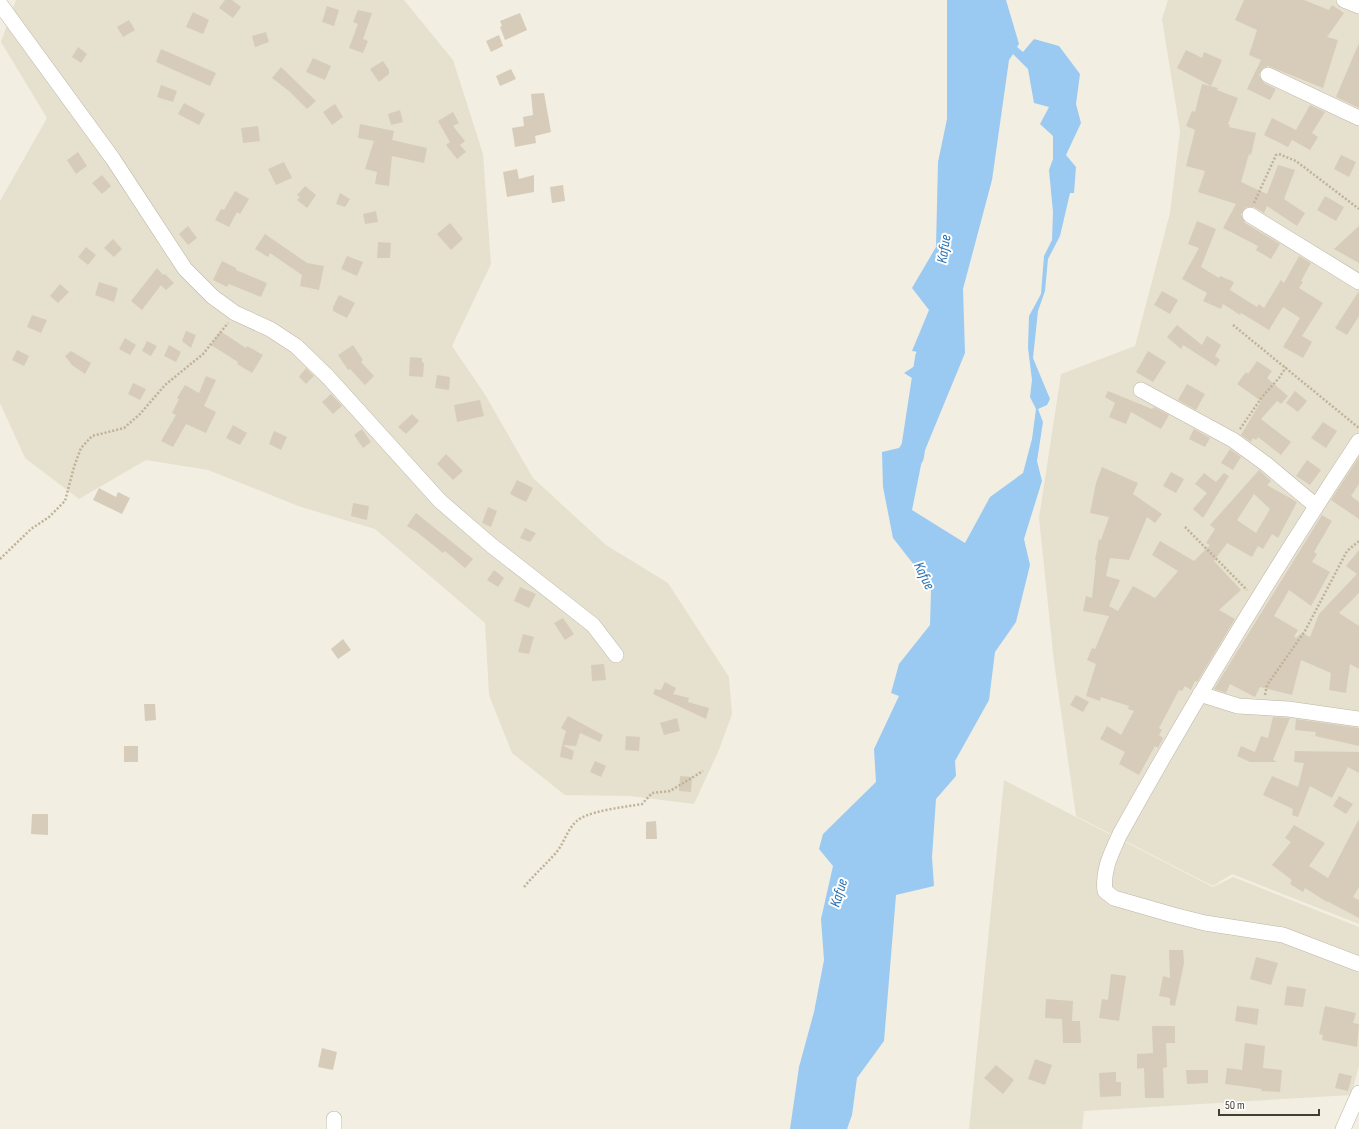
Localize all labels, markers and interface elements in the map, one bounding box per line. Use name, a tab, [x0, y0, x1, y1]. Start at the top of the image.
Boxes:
water label: Kafue	[932, 233, 956, 265]
water label: Kafue	[909, 559, 939, 593]
water label: Kafue	[826, 876, 852, 909]
scale bar	[1219, 1091, 1319, 1117]
text: 50 m	[1225, 1098, 1245, 1113]

